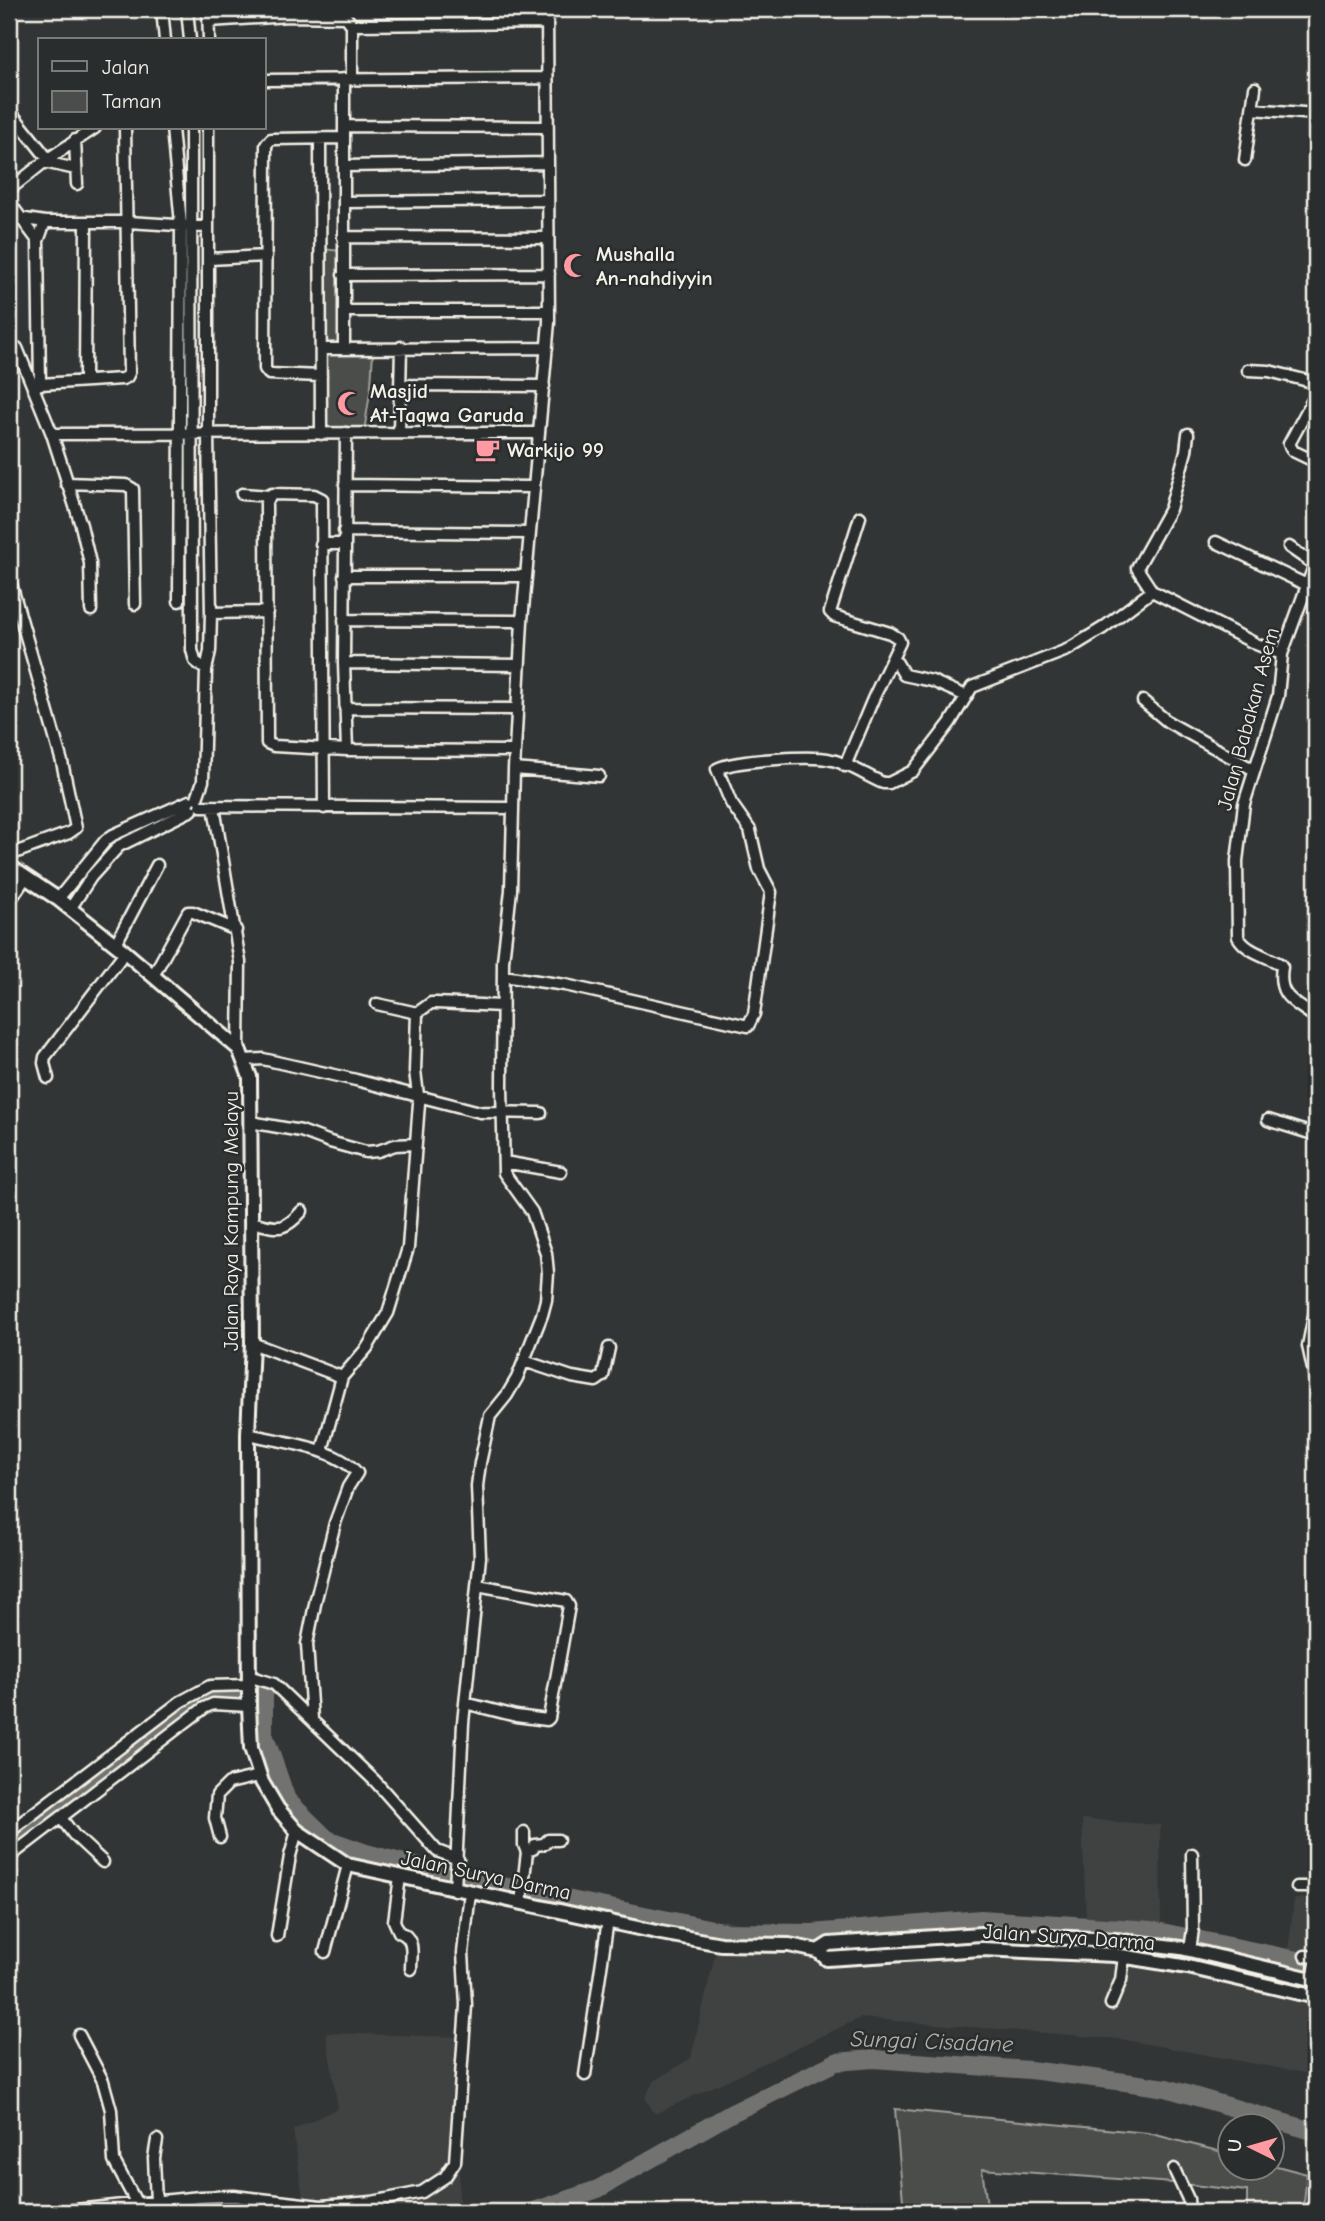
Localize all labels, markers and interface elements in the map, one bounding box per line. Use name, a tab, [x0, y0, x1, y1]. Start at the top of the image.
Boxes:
legend	[38, 38, 266, 130]
text: Jalan	[102, 55, 149, 79]
text: Taman	[102, 89, 162, 113]
place label: Mushalla An-nahdiyyin	[596, 242, 713, 290]
mosque icon: Mushalla An-nahdiyyin	[562, 252, 590, 280]
place label: Masjid At-Taqwa Garuda	[370, 379, 524, 427]
mosque icon: Masjid At-Taqwa Garuda	[336, 389, 364, 417]
cafe icon: Warkijo 99	[473, 436, 501, 464]
place label: Warkijo 99	[507, 438, 604, 462]
street label: Jalan Babakan Asem	[1212, 625, 1284, 813]
street label: Jalan Raya Kampung Melayu	[219, 1091, 243, 1351]
street label: Jalan Surya Darma	[399, 1845, 573, 1905]
street label: Jalan Surya Darma	[982, 1919, 1156, 1955]
water label: Sungai Cisadane	[850, 2025, 1014, 2058]
north arrow	[1216, 2112, 1286, 2182]
text: U	[1224, 2138, 1247, 2153]

